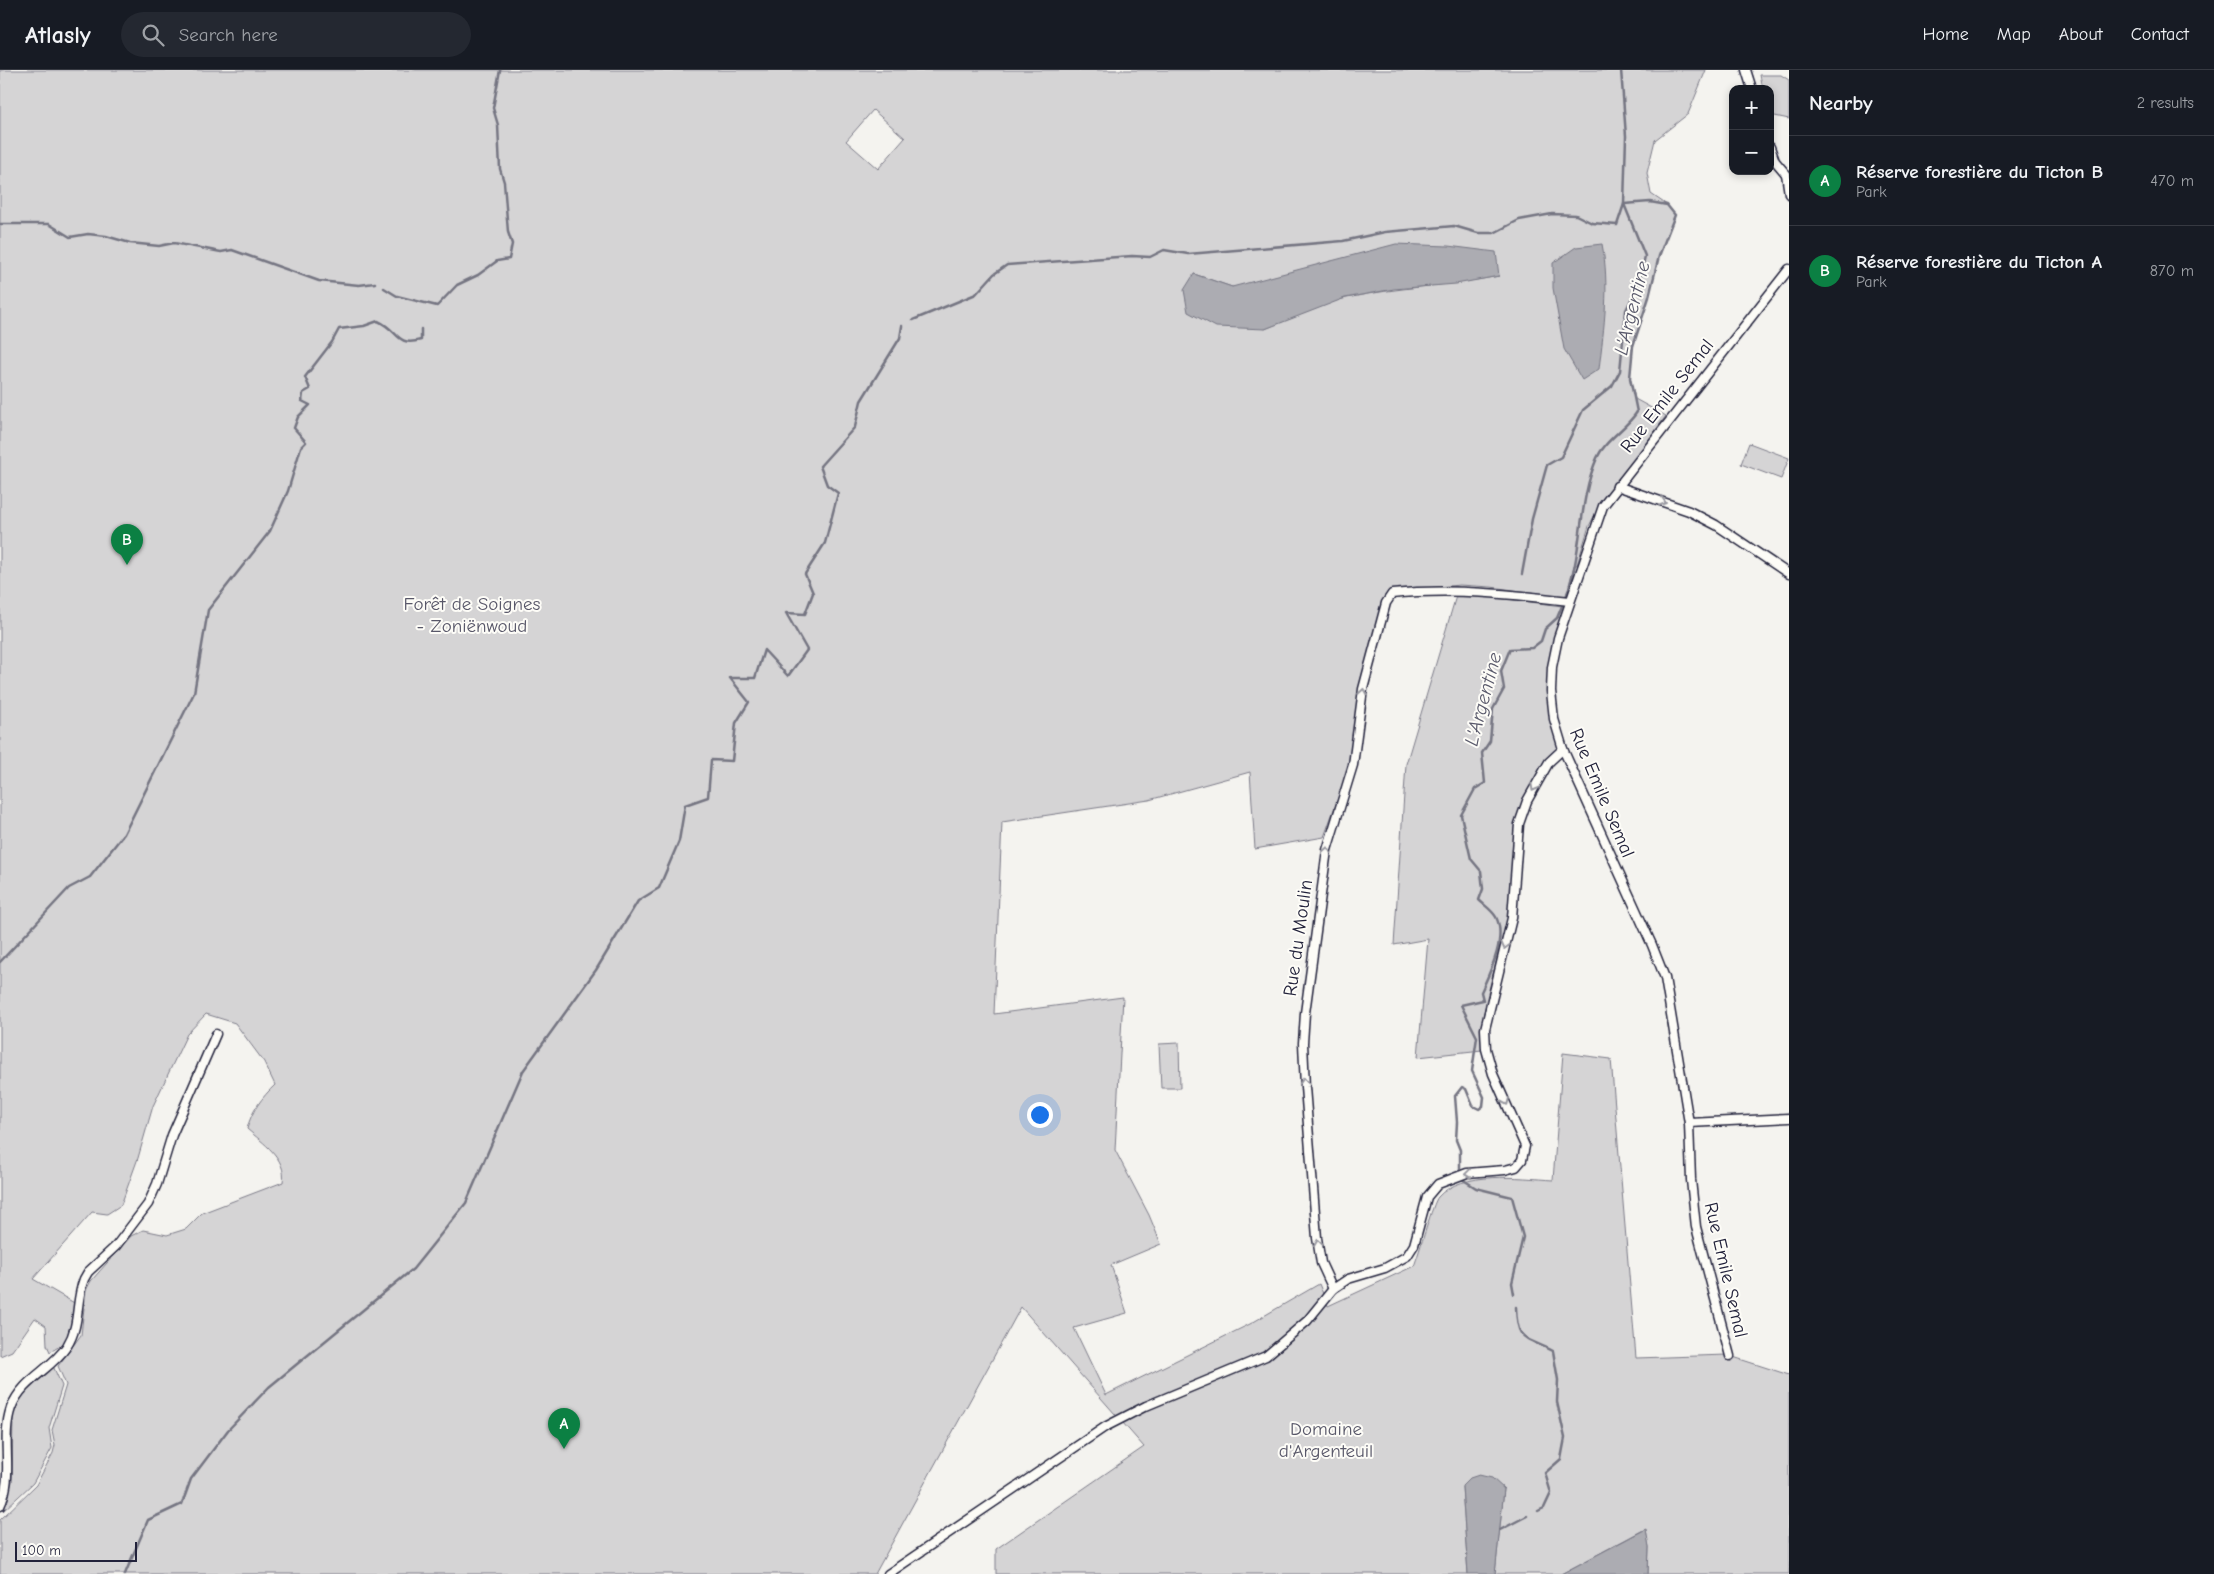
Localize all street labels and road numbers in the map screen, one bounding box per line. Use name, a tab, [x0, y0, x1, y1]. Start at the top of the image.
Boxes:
street label: Rue Emile Semal	[1616, 335, 1718, 457]
street label: Rue Emile Semal	[1565, 725, 1639, 861]
street label: Rue du Moulin	[1279, 878, 1317, 998]
street label: Rue Emile Semal	[1700, 1200, 1752, 1340]

